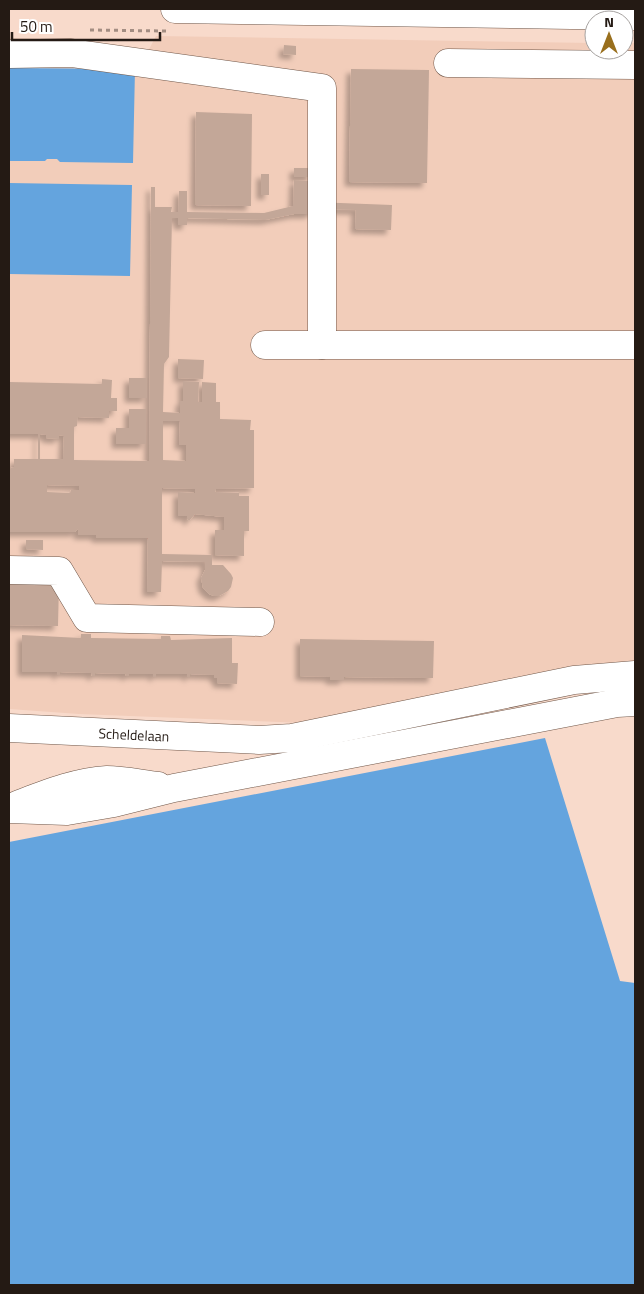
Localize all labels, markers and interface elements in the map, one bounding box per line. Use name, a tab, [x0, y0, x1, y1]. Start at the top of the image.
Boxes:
scale bar	[12, 10, 160, 42]
north arrow	[584, 10, 634, 60]
text: N	[604, 11, 614, 32]
text: 50 m	[20, 15, 53, 38]
street label: Scheldelaan	[98, 722, 170, 746]

